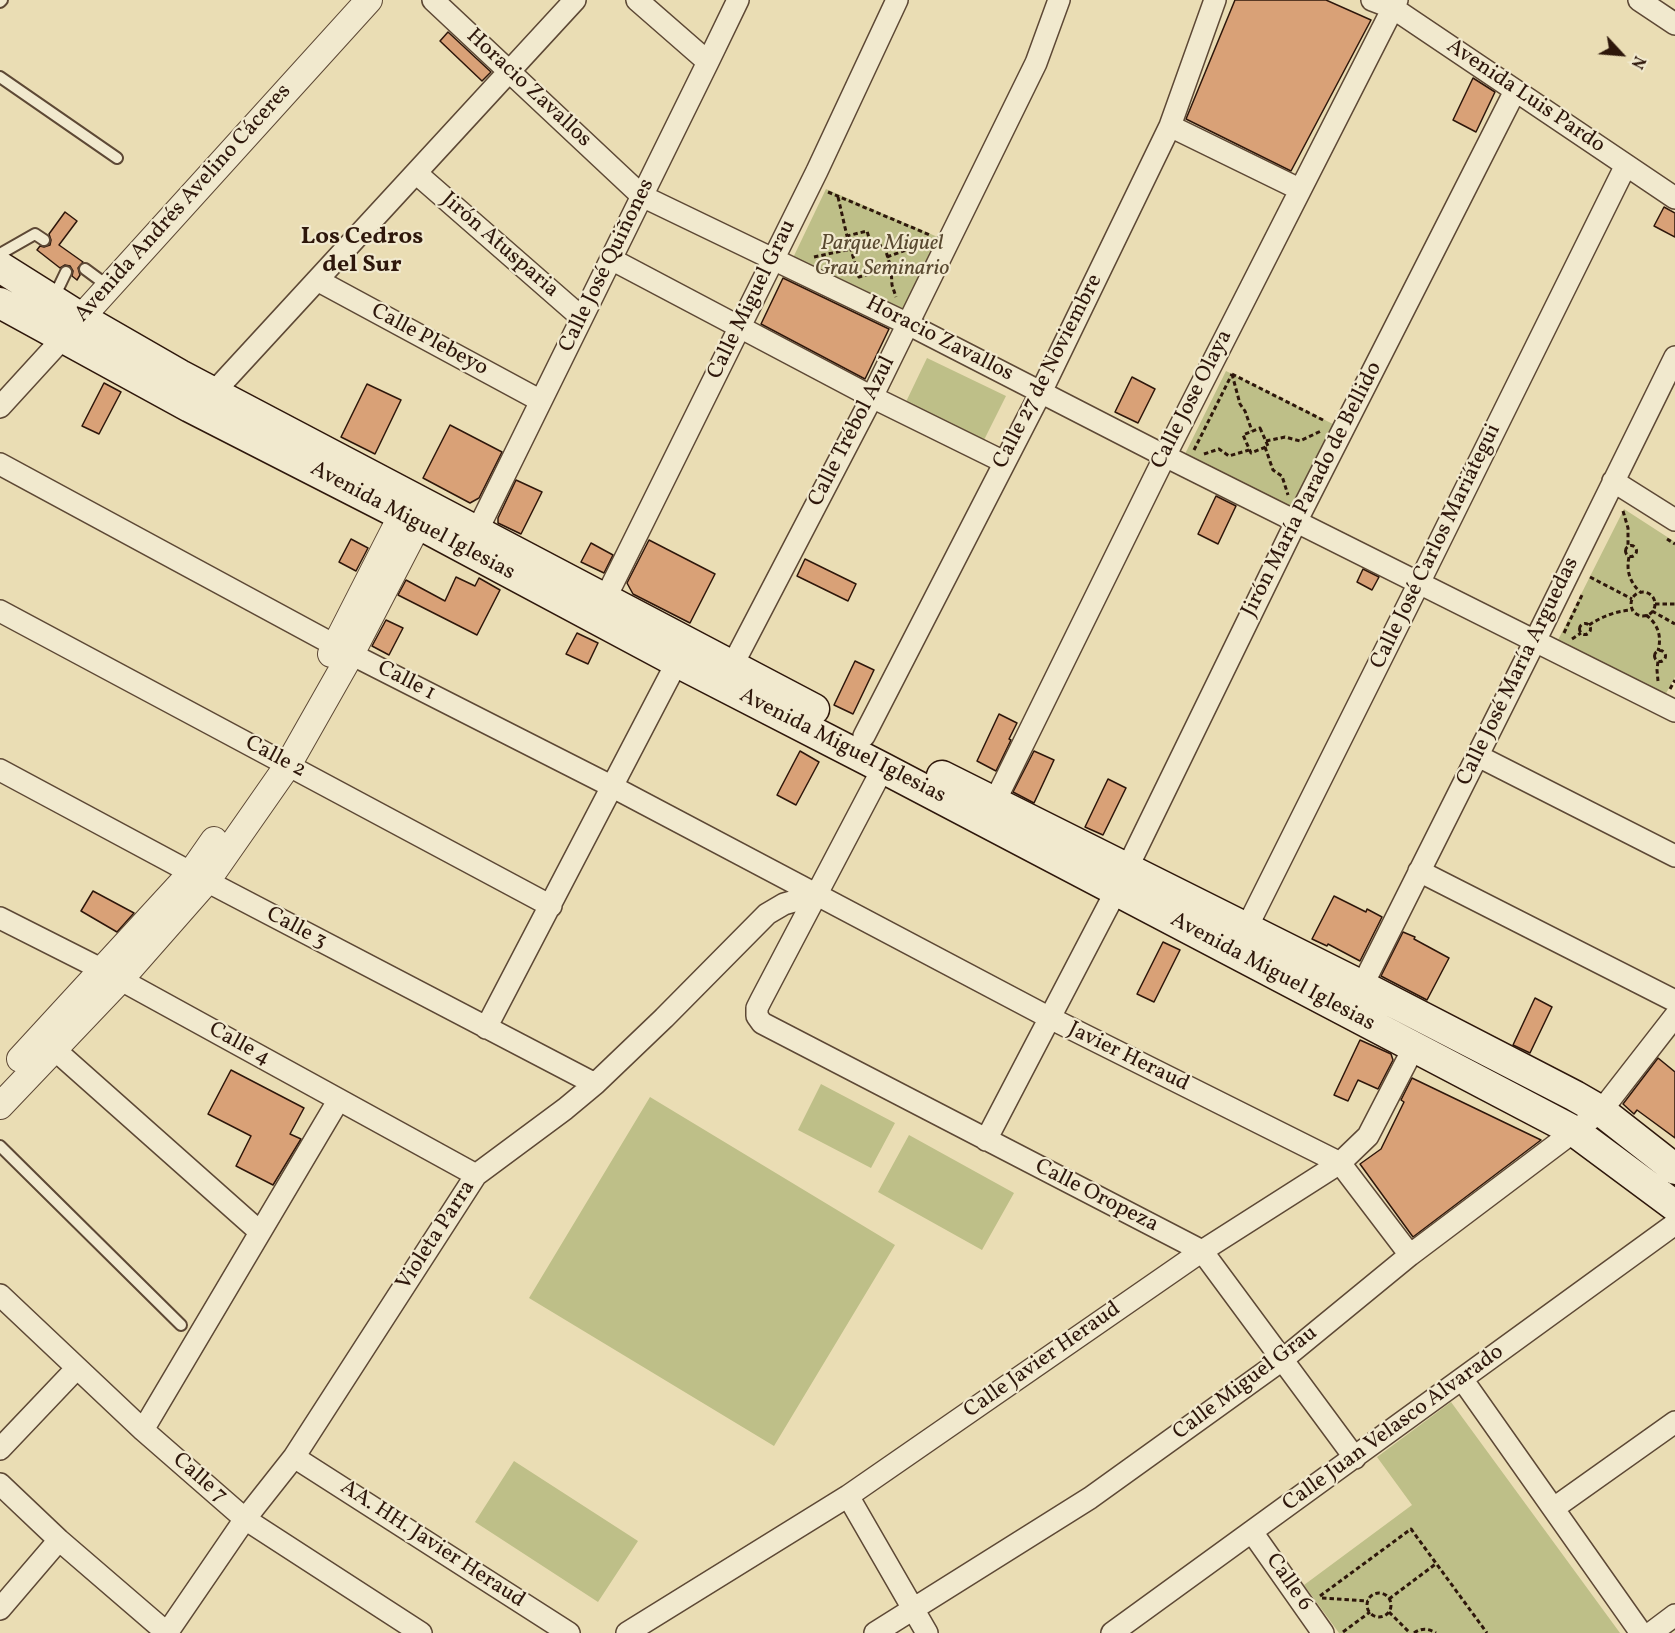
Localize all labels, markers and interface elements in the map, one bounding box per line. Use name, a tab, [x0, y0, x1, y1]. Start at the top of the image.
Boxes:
street label: Horacio Zavallos	[460, 24, 596, 154]
north arrow	[1591, 24, 1651, 84]
street label: Avenida Luis Pardo	[1441, 34, 1609, 160]
text: N	[1625, 52, 1650, 72]
street label: Avenida Andrés Avelino Cáceres	[70, 80, 298, 328]
street label: Calle José Quiñones	[555, 175, 661, 357]
street label: Jirón Atusparia	[435, 188, 563, 304]
street label: Calle Miguel Grau	[703, 216, 803, 384]
district label: Los Cedros del Sur	[301, 225, 423, 281]
park label: Parque Miguel Grau Seminario	[815, 232, 949, 284]
street label: Calle 27 de Noviembre	[989, 270, 1109, 474]
street label: Horacio Zavallos	[861, 291, 1017, 389]
street label: Calle Plebeyo	[366, 299, 492, 383]
street label: Calle Jose Olaya	[1147, 326, 1239, 474]
street label: Calle Trébol Azul	[804, 353, 902, 511]
street label: Jirón María Parado de Bellido	[1237, 358, 1389, 622]
street label: Calle José Carlos Mariátegui	[1366, 420, 1508, 674]
street label: Avenida Miguel Iglesias	[305, 457, 519, 587]
street label: Calle José María Arguedas	[1452, 554, 1586, 790]
street label: Calle 1	[372, 656, 440, 708]
street label: Avenida Miguel Iglesias	[734, 683, 950, 811]
street label: Calle 2	[240, 731, 310, 785]
street label: Calle 3	[261, 902, 331, 956]
street label: Avenida Miguel Iglesias	[1165, 908, 1379, 1038]
street label: Calle 4	[204, 1017, 274, 1073]
street label: Javier Heraud	[1063, 1017, 1193, 1099]
street label: Calle Oropeza	[1030, 1155, 1162, 1239]
street label: Violeta Parra	[392, 1176, 482, 1296]
street label: Calle Javier Heraud	[960, 1297, 1126, 1425]
street label: Calle Miguel Grau	[1169, 1321, 1323, 1447]
street label: Calle Juan Velasco Alvarado	[1278, 1340, 1510, 1518]
street label: Calle 7	[166, 1448, 232, 1510]
street label: AA. HH. Javier Heraud	[335, 1475, 529, 1615]
street label: Calle 6	[1259, 1549, 1317, 1617]

